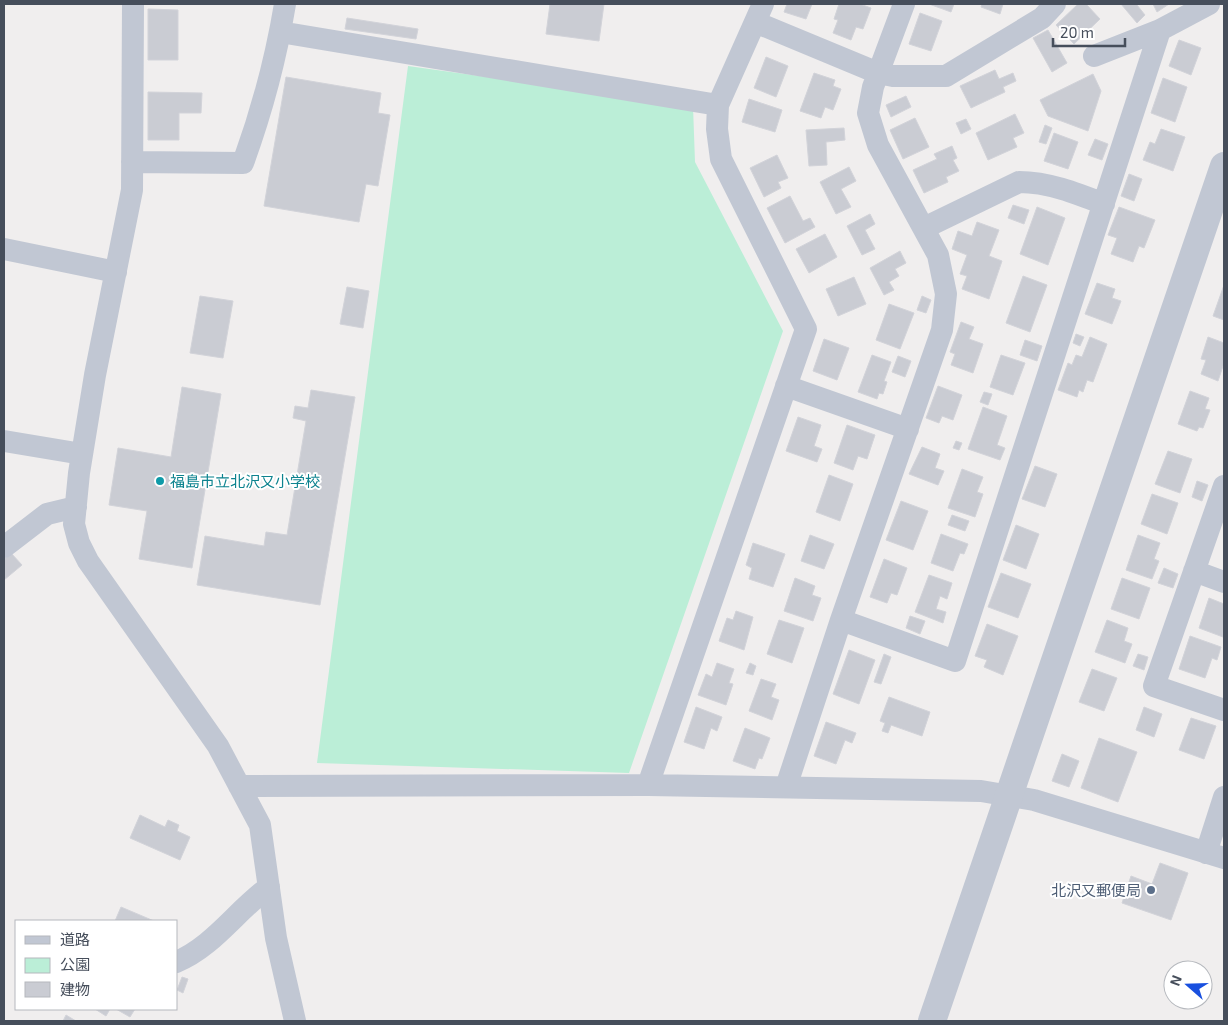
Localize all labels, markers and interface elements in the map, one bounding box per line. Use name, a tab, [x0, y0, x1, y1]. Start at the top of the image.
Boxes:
scale bar	[1053, 15, 1126, 47]
text: 20 m	[1060, 23, 1094, 41]
place label: 福島市立北沢又小学校	[170, 472, 320, 490]
marker: 福島市立北沢又小学校	[154, 475, 166, 487]
place label: 北沢又郵便局	[1051, 881, 1141, 899]
marker: 北沢又郵便局	[1145, 884, 1157, 896]
legend	[15, 920, 178, 1010]
text: 道路	[60, 930, 90, 948]
text: 公園	[60, 955, 90, 973]
north arrow	[1163, 960, 1213, 1010]
text: N	[1166, 973, 1185, 988]
text: 建物	[60, 980, 90, 998]

